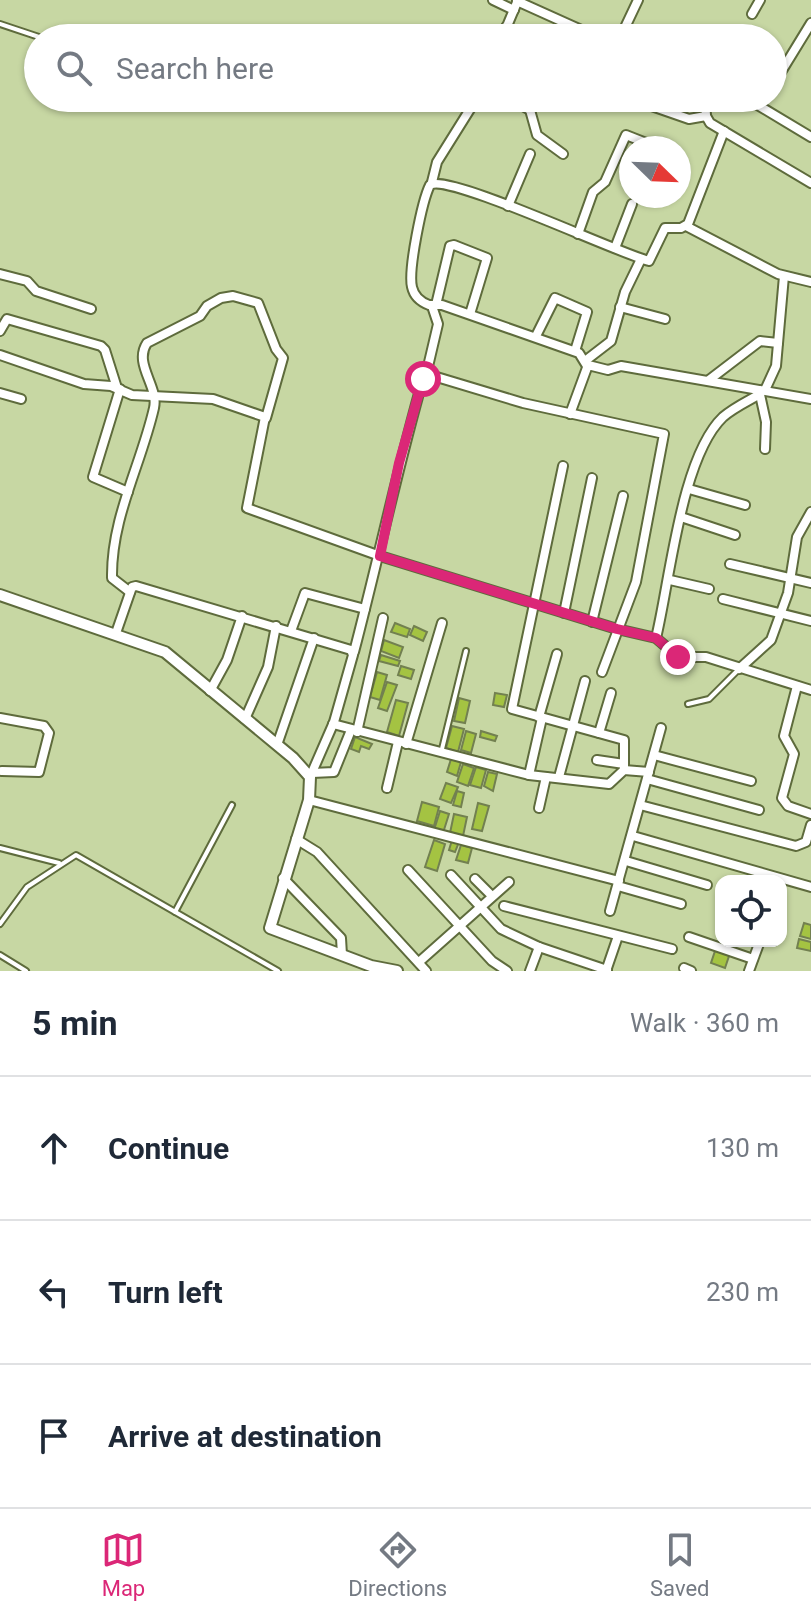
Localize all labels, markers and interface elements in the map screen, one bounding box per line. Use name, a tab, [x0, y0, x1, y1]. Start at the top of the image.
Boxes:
search box	[24, 24, 787, 112]
icon: search	[52, 46, 96, 90]
text: Search here	[116, 51, 274, 86]
north arrow	[619, 136, 691, 208]
route start	[405, 361, 441, 397]
route end	[660, 639, 696, 675]
map controls	[715, 875, 787, 947]
button: locate	[715, 875, 787, 947]
text: 5 min	[32, 1003, 117, 1043]
text: Walk · 360 m	[630, 1008, 779, 1038]
icon: ahead	[32, 1126, 76, 1170]
text: Continue	[108, 1131, 229, 1166]
text: 130 m	[706, 1133, 779, 1163]
icon: left	[32, 1270, 76, 1314]
text: Turn left	[108, 1275, 223, 1310]
text: 230 m	[706, 1277, 779, 1307]
icon: arrive	[32, 1414, 76, 1458]
text: Arrive at destination	[108, 1419, 382, 1454]
tab: Map	[101, 1528, 145, 1601]
tab: Directions	[348, 1528, 447, 1601]
tab: Saved	[650, 1528, 710, 1601]

